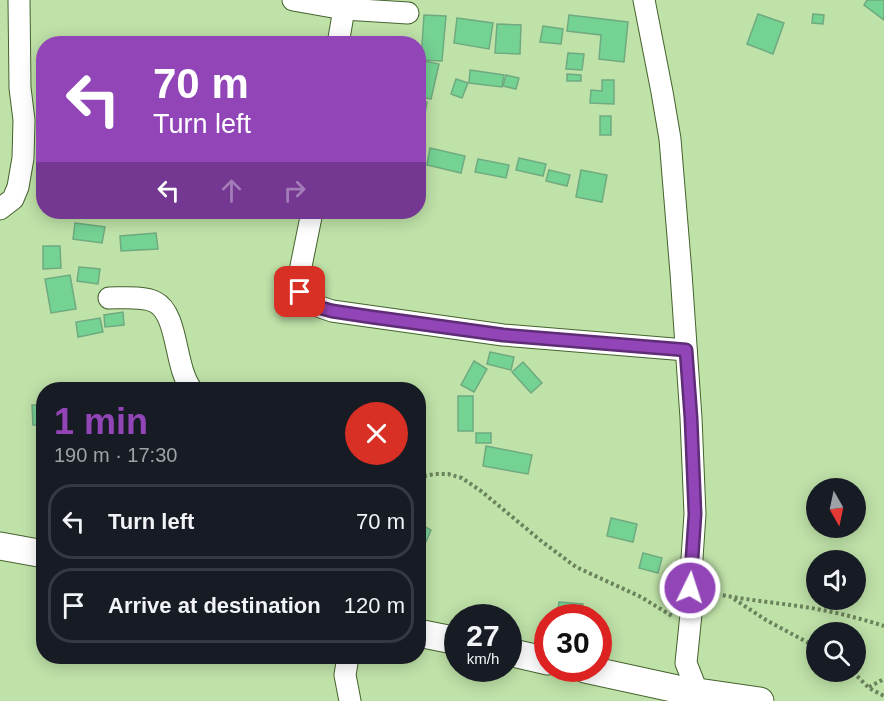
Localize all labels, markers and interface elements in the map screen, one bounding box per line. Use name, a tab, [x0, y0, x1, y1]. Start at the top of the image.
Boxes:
icon: left	[54, 60, 132, 138]
text: 70 m	[153, 60, 249, 107]
text: Turn left	[153, 109, 251, 139]
icon: left	[152, 174, 185, 207]
icon: ahead	[215, 174, 248, 207]
icon: right	[278, 174, 311, 207]
pin	[274, 266, 325, 317]
icon: arrive	[283, 275, 316, 308]
text: 1 min	[54, 401, 148, 442]
button: close	[345, 402, 408, 465]
text: 190 m · 17:30	[54, 444, 177, 466]
north arrow	[806, 478, 866, 538]
map controls	[806, 478, 866, 682]
icon: left	[57, 505, 90, 538]
text: Turn left	[108, 509, 194, 534]
text: 70 m	[356, 509, 405, 534]
button: sound	[806, 550, 866, 610]
position arrow	[658, 556, 722, 620]
icon: arrive	[57, 589, 90, 622]
text: Arrive at destination	[108, 593, 321, 618]
text: 120 m	[344, 593, 405, 618]
speed limit sign: 30	[534, 604, 612, 682]
text: 27	[466, 619, 500, 652]
button: search	[806, 622, 866, 682]
text: km/h	[467, 650, 499, 667]

